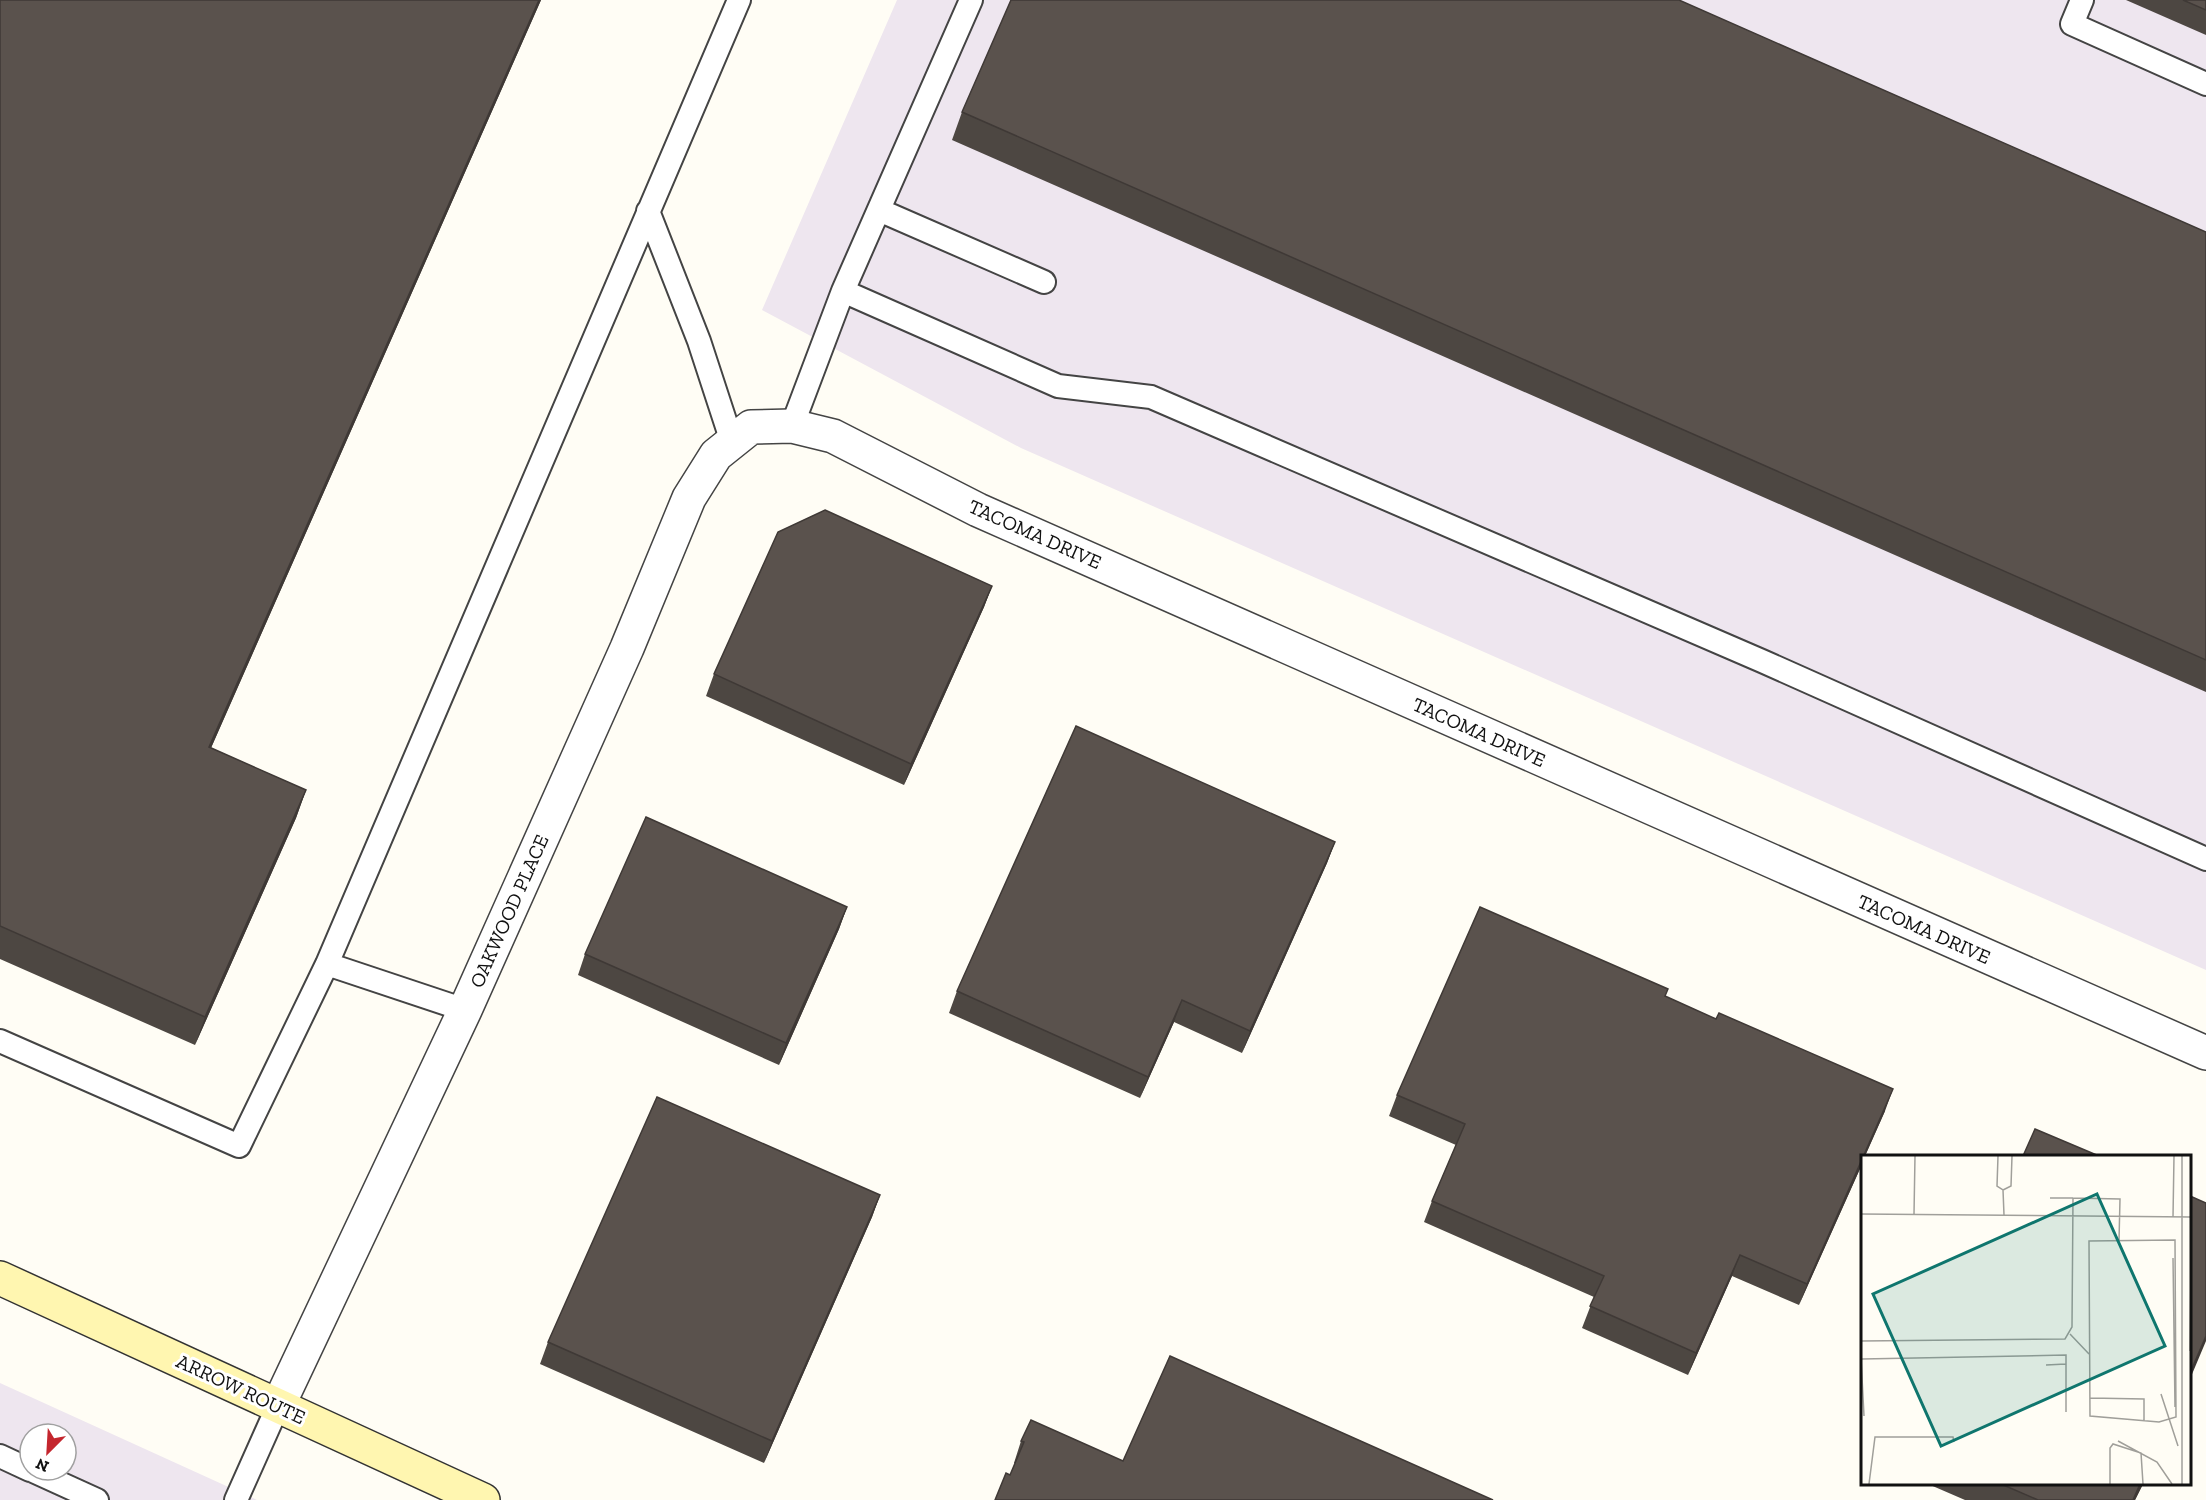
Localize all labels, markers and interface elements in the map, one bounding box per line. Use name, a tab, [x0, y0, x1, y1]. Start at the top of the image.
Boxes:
street label: TACOMA DRIVE	[965, 494, 1105, 574]
street label: TACOMA DRIVE	[1409, 692, 1549, 772]
street label: OAKWOOD PLACE	[464, 831, 554, 991]
street label: TACOMA DRIVE	[1854, 889, 1994, 969]
inset map	[1861, 1155, 2191, 1485]
street label: ARROW ROUTE	[173, 1349, 309, 1429]
north arrow	[18, 1422, 78, 1482]
text: N	[33, 1454, 52, 1476]

